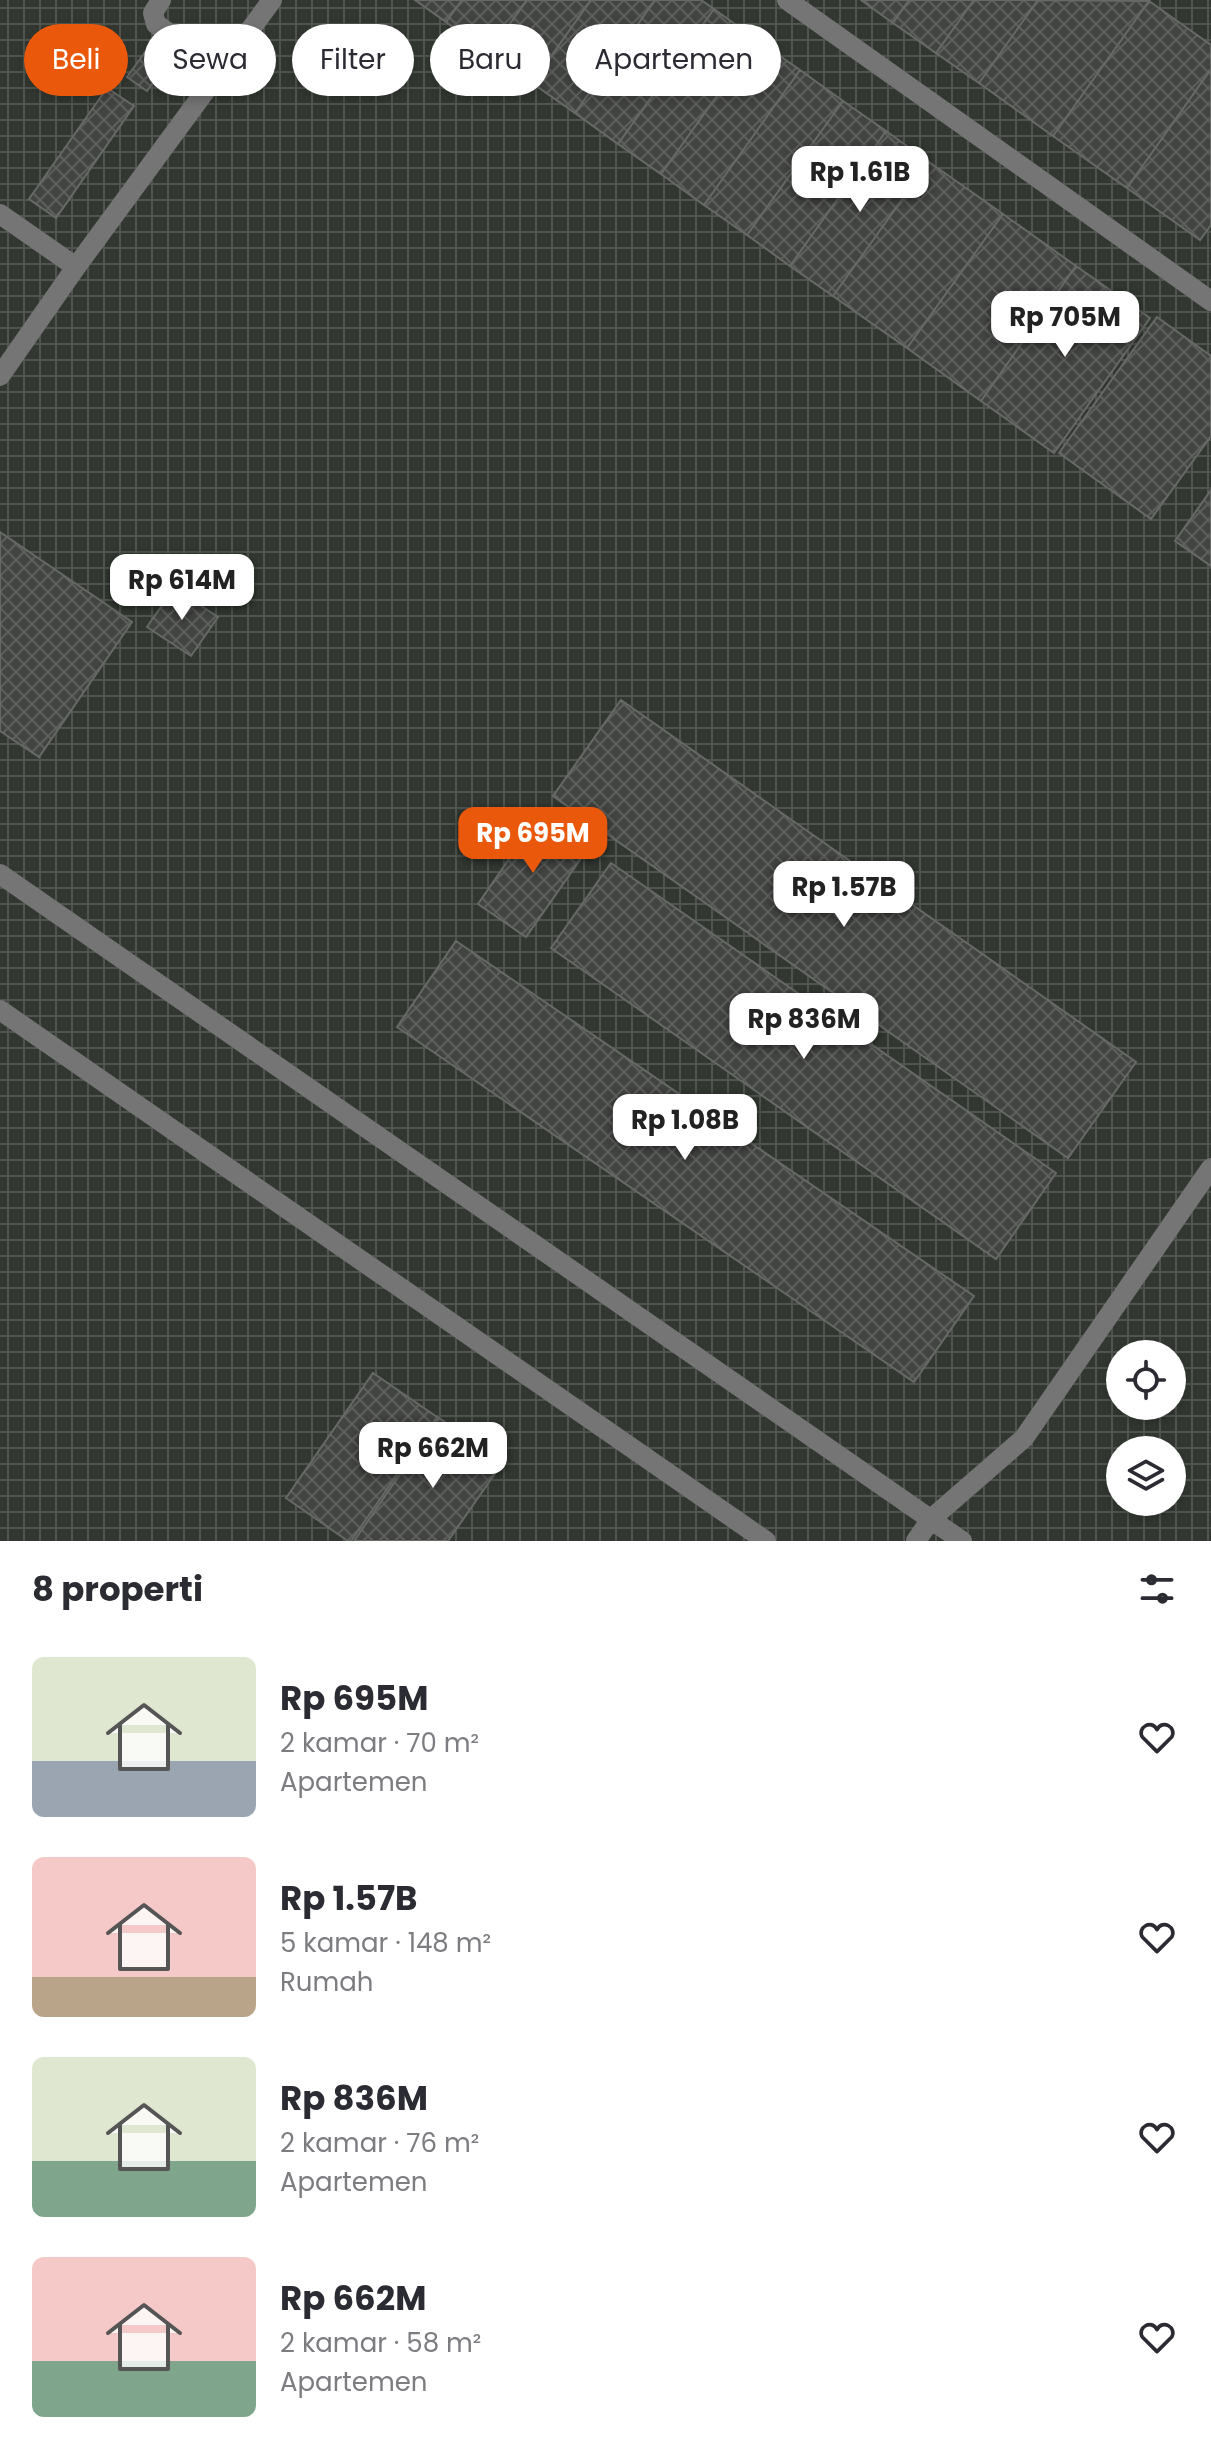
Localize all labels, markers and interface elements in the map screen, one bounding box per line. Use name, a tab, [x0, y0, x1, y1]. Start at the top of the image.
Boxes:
chip: Beli	[24, 24, 128, 96]
chip: Sewa	[144, 24, 276, 96]
chip: Filter	[292, 24, 414, 96]
chip: Baru	[430, 24, 550, 96]
chip: Apartemen	[566, 24, 781, 96]
pin: Rp 1.61B	[777, 146, 943, 214]
text: Rp 1.61B	[810, 154, 910, 190]
pin: Rp 705M	[991, 291, 1139, 359]
text: Rp 705M	[1009, 299, 1121, 335]
pin: Rp 614M	[108, 554, 256, 622]
text: Rp 614M	[128, 562, 236, 598]
pin: Rp 695M	[459, 807, 607, 875]
text: Rp 695M	[476, 815, 590, 851]
pin: Rp 1.57B	[761, 861, 927, 929]
text: Rp 1.57B	[791, 869, 897, 905]
pin: Rp 836M	[730, 993, 878, 1061]
text: Rp 836M	[747, 1001, 861, 1037]
pin: Rp 1.08B	[602, 1094, 768, 1162]
text: Rp 1.08B	[631, 1102, 739, 1138]
map controls	[1106, 1340, 1186, 1516]
button: locate	[1106, 1340, 1186, 1420]
pin: Rp 662M	[359, 1422, 507, 1490]
text: Rp 662M	[377, 1430, 489, 1466]
button: layers	[1106, 1436, 1186, 1516]
text: 8 properti	[32, 1565, 203, 1613]
icon: filters	[1135, 1567, 1179, 1611]
text: Rp 695M	[280, 1674, 428, 1722]
icon: home	[96, 1689, 192, 1785]
icon: heart	[1135, 1715, 1179, 1759]
text: 2 kamar · 70 m²	[280, 1725, 479, 1761]
text: Apartemen	[280, 1764, 428, 1800]
text: Rp 1.57B	[280, 1874, 418, 1922]
icon: home	[96, 1889, 192, 1985]
icon: heart	[1135, 1915, 1179, 1959]
text: 5 kamar · 148 m²	[280, 1925, 491, 1961]
text: Rumah	[280, 1964, 373, 2000]
text: Rp 836M	[280, 2074, 428, 2122]
icon: home	[96, 2089, 192, 2185]
icon: heart	[1135, 2115, 1179, 2159]
text: 2 kamar · 76 m²	[280, 2125, 479, 2161]
text: Apartemen	[280, 2164, 428, 2200]
text: Rp 662M	[280, 2274, 426, 2322]
icon: home	[96, 2289, 192, 2385]
icon: heart	[1135, 2315, 1179, 2359]
text: 2 kamar · 58 m²	[280, 2325, 481, 2361]
text: Apartemen	[280, 2364, 428, 2400]

